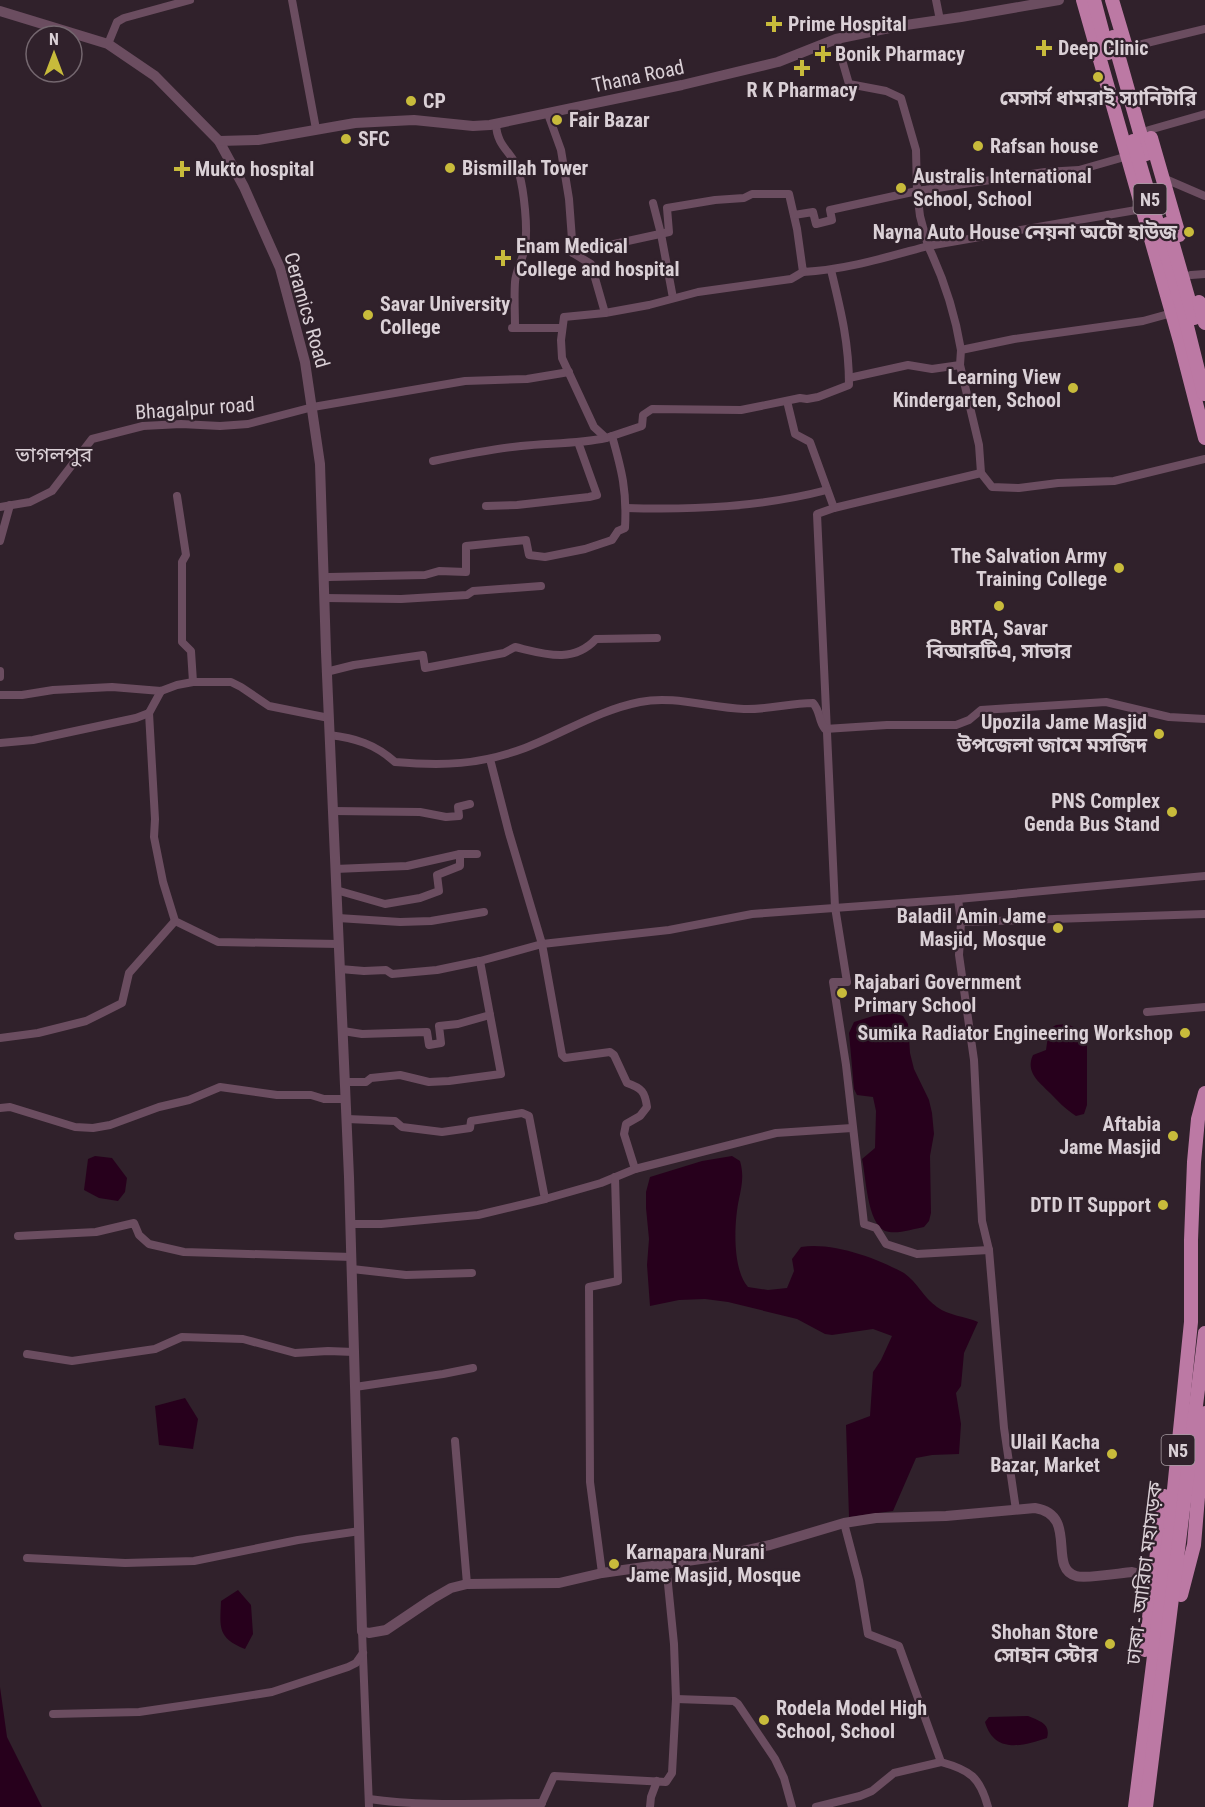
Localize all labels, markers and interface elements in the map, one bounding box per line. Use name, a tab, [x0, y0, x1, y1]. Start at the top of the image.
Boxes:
place label: Prime Hospital	[788, 12, 907, 36]
marker: Prime Hospital	[765, 15, 783, 33]
north arrow	[24, 24, 84, 84]
text: N	[49, 30, 59, 49]
place label: Deep Clinic	[1058, 36, 1149, 60]
marker: Deep Clinic	[1035, 39, 1053, 57]
place label: Bonik Pharmacy	[835, 42, 965, 66]
marker: Bonik Pharmacy	[816, 47, 830, 61]
street label: Thana Road	[590, 55, 686, 97]
marker: R K Pharmacy	[795, 61, 809, 75]
marker: মেসার্স ধামরাই স্যানিটারি	[1091, 70, 1105, 84]
place label: R K Pharmacy	[747, 78, 858, 102]
place label: মেসার্স ধামরাই স্যানিটারি	[1000, 86, 1197, 110]
place label: CP	[423, 89, 446, 113]
marker: CP	[404, 94, 418, 108]
place label: Fair Bazar	[569, 108, 650, 132]
marker: Fair Bazar	[550, 113, 564, 127]
place label: SFC	[358, 127, 390, 151]
marker: SFC	[339, 132, 353, 146]
place label: Rafsan house	[990, 134, 1098, 158]
marker: Rafsan house	[971, 139, 985, 153]
place label: Bismillah Tower	[462, 156, 589, 180]
place label: Mukto hospital	[195, 157, 314, 181]
marker: Mukto hospital	[173, 160, 191, 178]
marker: Bismillah Tower	[443, 161, 457, 175]
place label: Australis International School, School	[913, 164, 1092, 211]
marker: Australis International School, School	[894, 181, 908, 195]
road number: N5	[1134, 184, 1166, 214]
place label: Nayna Auto House নেয়না অটো হাউজ	[873, 220, 1178, 244]
marker: Nayna Auto House নেয়না অটো হাউজ	[1182, 225, 1196, 239]
place label: Enam Medical College and hospital	[516, 234, 679, 281]
marker: Enam Medical College and hospital	[494, 249, 512, 267]
street label: Ceramics Road	[279, 250, 335, 370]
place label: Savar University College	[380, 292, 510, 339]
marker: Savar University College	[361, 308, 375, 322]
place label: Learning View Kindergarten, School	[893, 365, 1061, 412]
marker: Learning View Kindergarten, School	[1066, 381, 1080, 395]
street label: Bhagalpur road	[134, 392, 256, 424]
district label: ভাগলপুর	[15, 443, 93, 467]
place label: The Salvation Army Training College	[951, 544, 1107, 591]
marker: The Salvation Army Training College	[1112, 561, 1126, 575]
marker: BRTA, Savar বিআরটিএ, সাভার	[992, 599, 1006, 613]
place label: BRTA, Savar বিআরটিএ, সাভার	[925, 616, 1073, 663]
place label: Upozila Jame Masjid উপজেলা জামে মসজিদ	[956, 710, 1148, 757]
marker: Upozila Jame Masjid উপজেলা জামে মসজিদ	[1152, 727, 1166, 741]
place label: PNS Complex Genda Bus Stand	[1024, 789, 1160, 836]
marker: PNS Complex Genda Bus Stand	[1165, 805, 1179, 819]
place label: Baladil Amin Jame Masjid, Mosque	[897, 904, 1046, 951]
marker: Baladil Amin Jame Masjid, Mosque	[1051, 921, 1065, 935]
place label: Rajabari Government Primary School	[854, 970, 1021, 1017]
marker: Rajabari Government Primary School	[835, 986, 849, 1000]
place label: Sumika Radiator Engineering Workshop	[857, 1021, 1173, 1045]
marker: Sumika Radiator Engineering Workshop	[1178, 1026, 1192, 1040]
place label: Aftabia Jame Masjid	[1059, 1112, 1161, 1159]
marker: Aftabia Jame Masjid	[1166, 1129, 1180, 1143]
place label: DTD IT Support	[1030, 1193, 1151, 1217]
marker: DTD IT Support	[1156, 1198, 1170, 1212]
place label: Ulail Kacha Bazar, Market	[990, 1430, 1100, 1477]
road number: N5	[1162, 1435, 1194, 1465]
marker: Ulail Kacha Bazar, Market	[1105, 1447, 1119, 1461]
street label: ঢাকা - আরিচা মহাসড়ক	[1121, 1479, 1167, 1667]
place label: Karnapara Nurani Jame Masjid, Mosque	[626, 1540, 801, 1587]
marker: Karnapara Nurani Jame Masjid, Mosque	[607, 1557, 621, 1571]
place label: Shohan Store সোহান স্টোর	[991, 1620, 1099, 1667]
marker: Shohan Store সোহান স্টোর	[1103, 1637, 1117, 1651]
place label: Rodela Model High School, School	[776, 1696, 927, 1743]
marker: Rodela Model High School, School	[757, 1713, 771, 1727]

